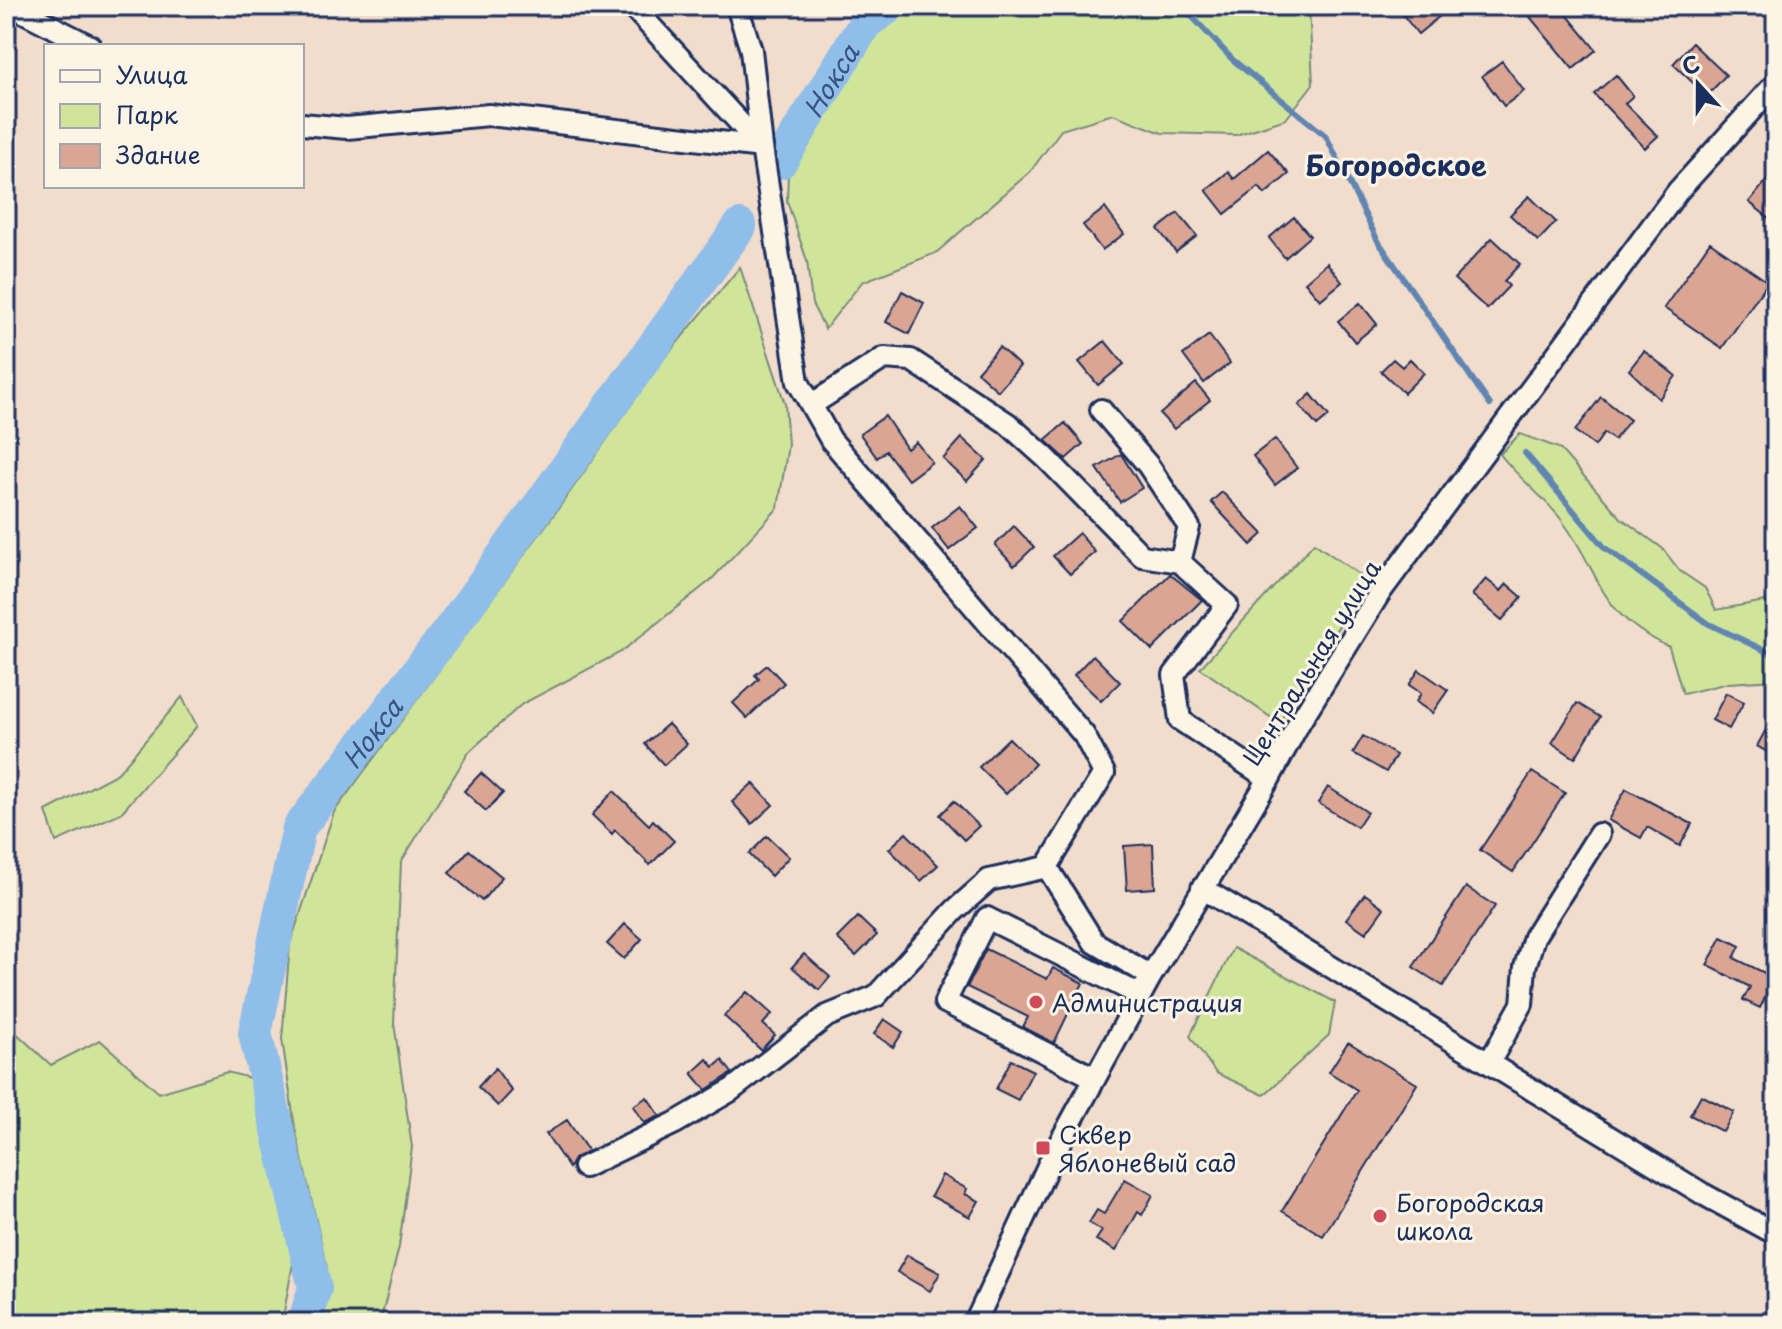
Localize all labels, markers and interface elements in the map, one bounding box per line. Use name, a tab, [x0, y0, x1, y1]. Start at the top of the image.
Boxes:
water label: Нокса	[793, 35, 868, 124]
legend	[44, 44, 304, 188]
north arrow	[1658, 44, 1738, 124]
text: С	[1677, 46, 1704, 82]
text: Улица	[116, 56, 188, 92]
text: Парк	[116, 96, 179, 132]
text: Здание	[116, 136, 201, 172]
district label: Богородское	[1305, 143, 1487, 186]
street label: Центральная улица	[1233, 552, 1389, 772]
water label: Нокса	[332, 689, 411, 776]
place label: Администрация	[1052, 984, 1243, 1020]
marker: Администрация	[1027, 993, 1045, 1011]
place label: Сквер Яблоневый сад	[1059, 1116, 1236, 1180]
marker: Сквер Яблоневый сад	[1034, 1139, 1052, 1157]
place label: Богородская школа	[1396, 1184, 1545, 1248]
marker: Богородская школа	[1371, 1207, 1389, 1225]

